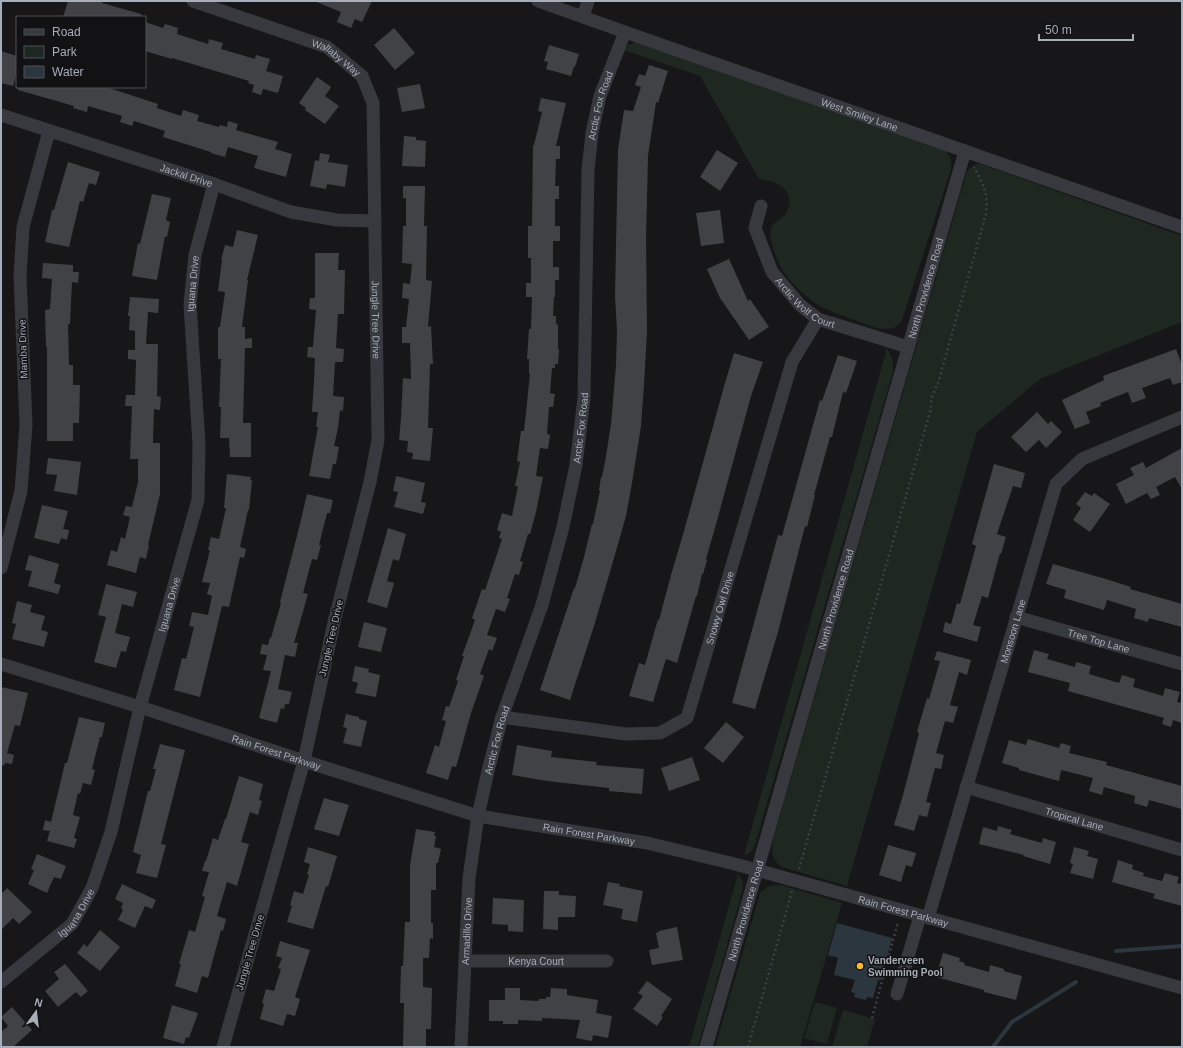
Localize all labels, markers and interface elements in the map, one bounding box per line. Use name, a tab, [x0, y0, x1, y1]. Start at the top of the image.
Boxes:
legend	[16, 16, 146, 88]
scale bar	[1039, 16, 1133, 42]
text: 50 m	[1045, 23, 1072, 37]
text: Road	[52, 25, 81, 39]
street label: Wallaby Way	[311, 37, 363, 78]
text: Park	[52, 45, 78, 59]
text: Water	[52, 65, 84, 79]
street label: Arctic Fox Road	[586, 70, 615, 141]
street label: West Smiley Lane	[820, 96, 900, 133]
street label: Jackal Drive	[159, 161, 215, 189]
street label: North Providence Road	[906, 237, 945, 340]
street label: Iguana Drive	[184, 254, 200, 312]
street label: Arctic Wolf Court	[773, 275, 836, 329]
street label: Jungle Tree Drive	[370, 280, 382, 359]
street label: Mamba Drive	[16, 319, 30, 379]
street label: Arctic Fox Road	[571, 393, 590, 464]
street label: North Providence Road	[816, 548, 855, 651]
street label: Snowy Owl Drive	[703, 569, 736, 646]
street label: Iguana Drive	[156, 575, 182, 633]
street label: Monsoon Lane	[998, 597, 1027, 665]
street label: Jungle Tree Drive	[317, 598, 345, 677]
street label: Tree Top Lane	[1066, 626, 1131, 655]
street label: Arctic Fox Road	[482, 704, 511, 776]
street label: Rain Forest Parkway	[230, 732, 322, 771]
street label: Tropical Lane	[1044, 805, 1105, 832]
street label: Rain Forest Parkway	[542, 821, 636, 846]
street label: North Providence Road	[726, 859, 765, 962]
street label: Iguana Drive	[55, 886, 96, 939]
street label: Rain Forest Parkway	[857, 893, 950, 928]
street label: Armadillo Drive	[459, 897, 474, 965]
street label: Jungle Tree Drive	[234, 912, 266, 991]
place label: Vanderveen Swimming Pool	[868, 955, 943, 978]
street label: Kenya Court	[508, 956, 564, 967]
marker: Vanderveen Swimming Pool	[855, 961, 865, 971]
north arrow	[16, 992, 56, 1032]
text: N	[33, 996, 44, 1009]

